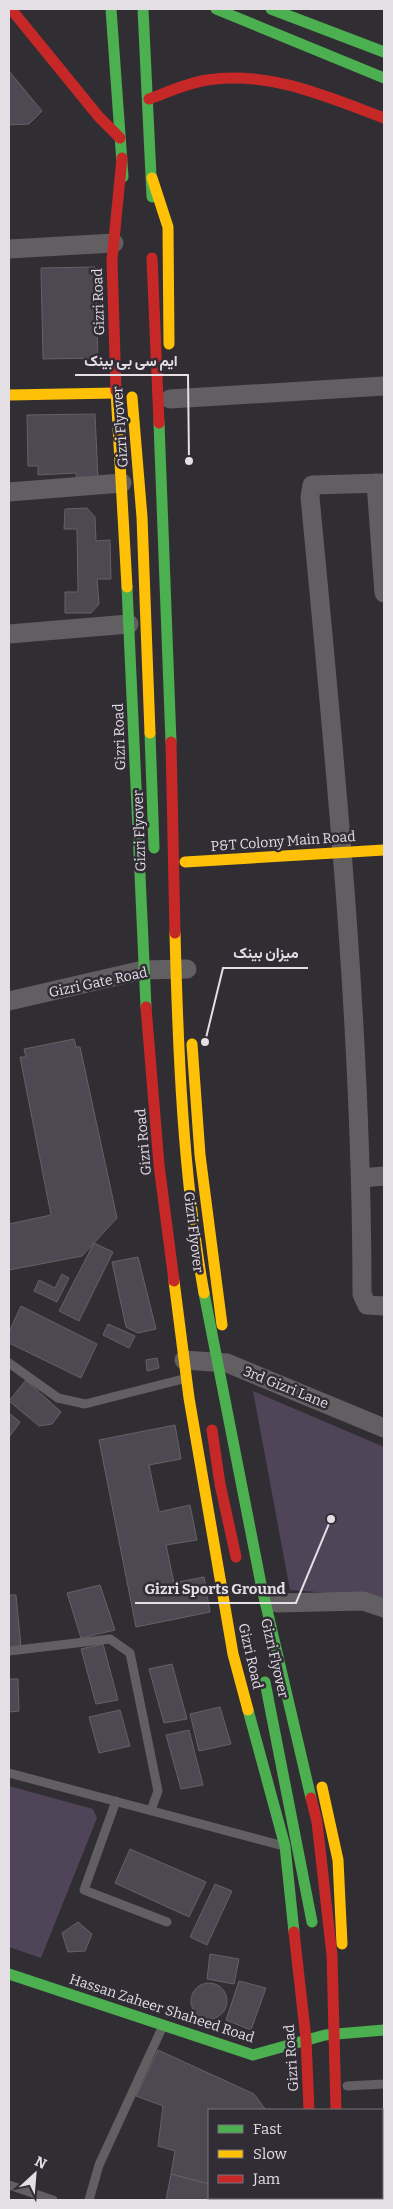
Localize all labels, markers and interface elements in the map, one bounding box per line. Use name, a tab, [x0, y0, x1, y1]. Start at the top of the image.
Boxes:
street label: Gizri Road	[89, 268, 108, 336]
callout: ایم سی بی بینک	[75, 345, 188, 375]
text: ایم سی بی بینک	[84, 352, 178, 371]
street label: Gizri Flyover	[109, 386, 132, 468]
street label: Gizri Road	[110, 703, 129, 771]
street label: Gizri Flyover	[130, 790, 149, 872]
street label: P&T Colony Main Road	[210, 828, 356, 855]
callout: میزان بینک	[223, 938, 308, 968]
text: میزان بینک	[233, 944, 299, 962]
street label: Gizri Gate Road	[47, 964, 149, 1001]
street label: Gizri Road	[132, 1108, 155, 1176]
street label: Gizri Flyover	[180, 1191, 207, 1274]
street label: 3rd Gizri Lane	[241, 1363, 331, 1412]
callout: Gizri Sports Ground	[135, 1573, 296, 1603]
text: Gizri Sports Ground	[144, 1580, 286, 1598]
street label: Gizri Flyover	[257, 1616, 292, 1700]
street label: Gizri Road	[235, 1621, 266, 1691]
street label: Hassan Zaheer Shaheed Road	[67, 1971, 256, 2046]
street label: Gizri Road	[281, 2024, 302, 2092]
legend	[208, 2109, 383, 2199]
text: Fast	[253, 2120, 282, 2138]
text: Slow	[253, 2145, 288, 2163]
north arrow	[10, 2149, 60, 2199]
text: N	[32, 2153, 49, 2173]
text: Jam	[252, 2170, 281, 2188]

